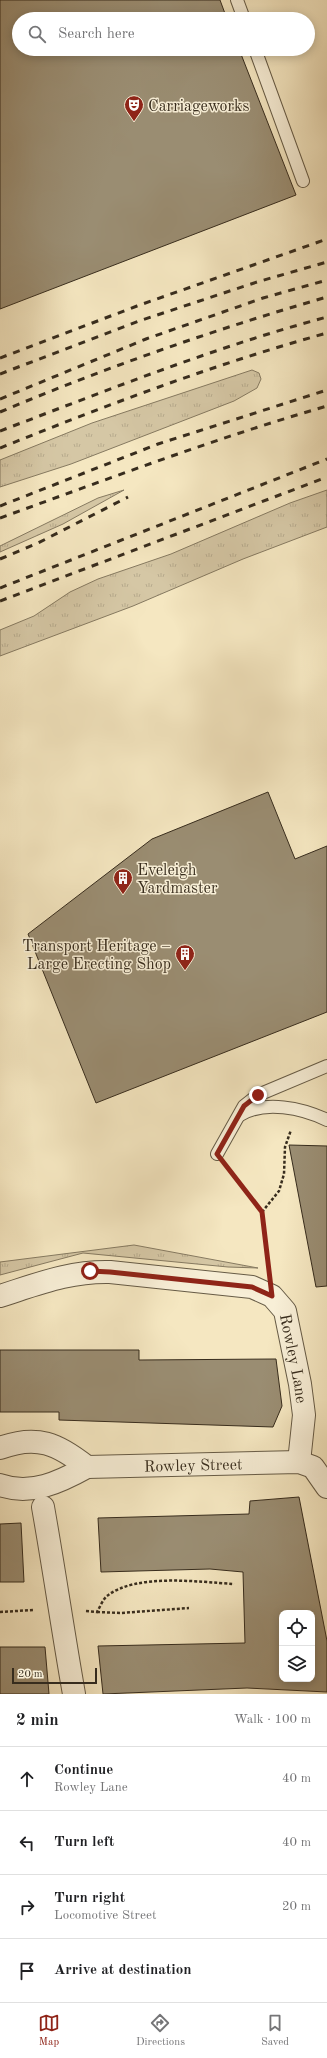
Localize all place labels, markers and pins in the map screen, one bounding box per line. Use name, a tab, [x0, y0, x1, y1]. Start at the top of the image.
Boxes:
theatre icon: Carriageworks	[123, 94, 145, 122]
place label: Carriageworks	[148, 99, 249, 115]
place label: Eveleigh Yardmaster	[137, 863, 218, 897]
building icon: Eveleigh Yardmaster	[112, 867, 134, 895]
place label: Transport Heritage – Large Erecting Shop	[22, 939, 171, 973]
building icon: Transport Heritage – Large Erecting Shop	[174, 943, 196, 971]

